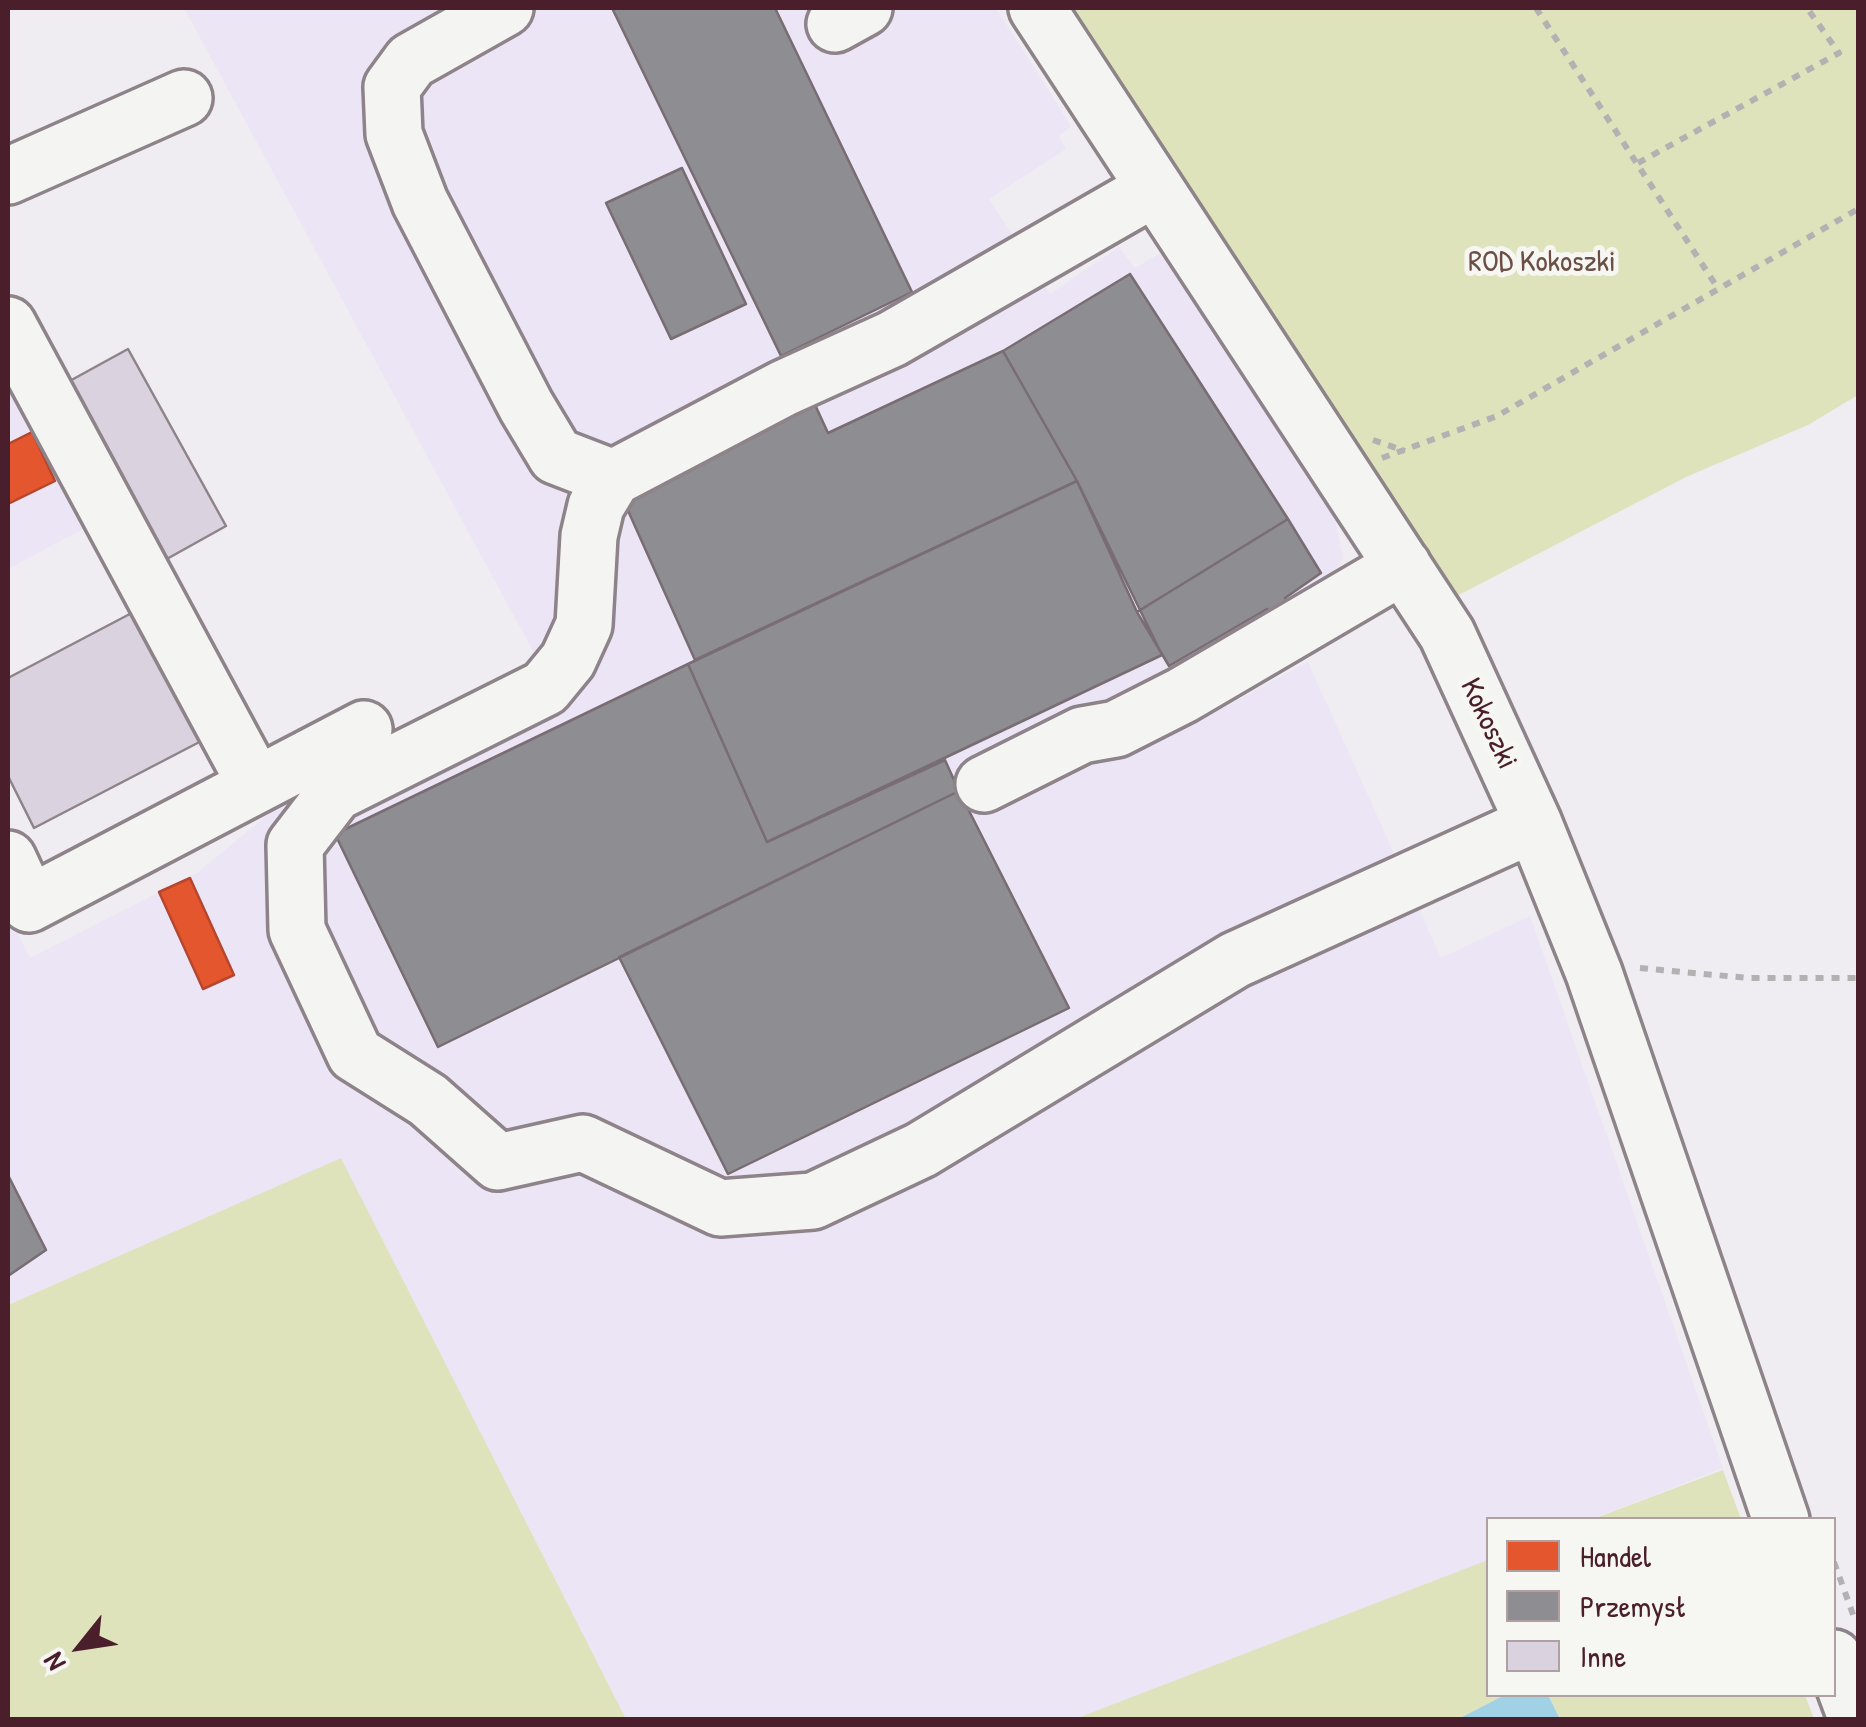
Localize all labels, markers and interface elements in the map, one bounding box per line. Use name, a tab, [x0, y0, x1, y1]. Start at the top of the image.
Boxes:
park label: ROD Kokoszki	[1468, 245, 1616, 281]
street label: Kokoszki	[1451, 673, 1525, 775]
legend	[1486, 1517, 1836, 1697]
text: Handel	[1580, 1536, 1651, 1576]
text: Przemysł	[1580, 1586, 1687, 1626]
north arrow	[30, 1597, 130, 1697]
text: Inne	[1580, 1636, 1626, 1676]
text: N	[34, 1646, 74, 1678]

